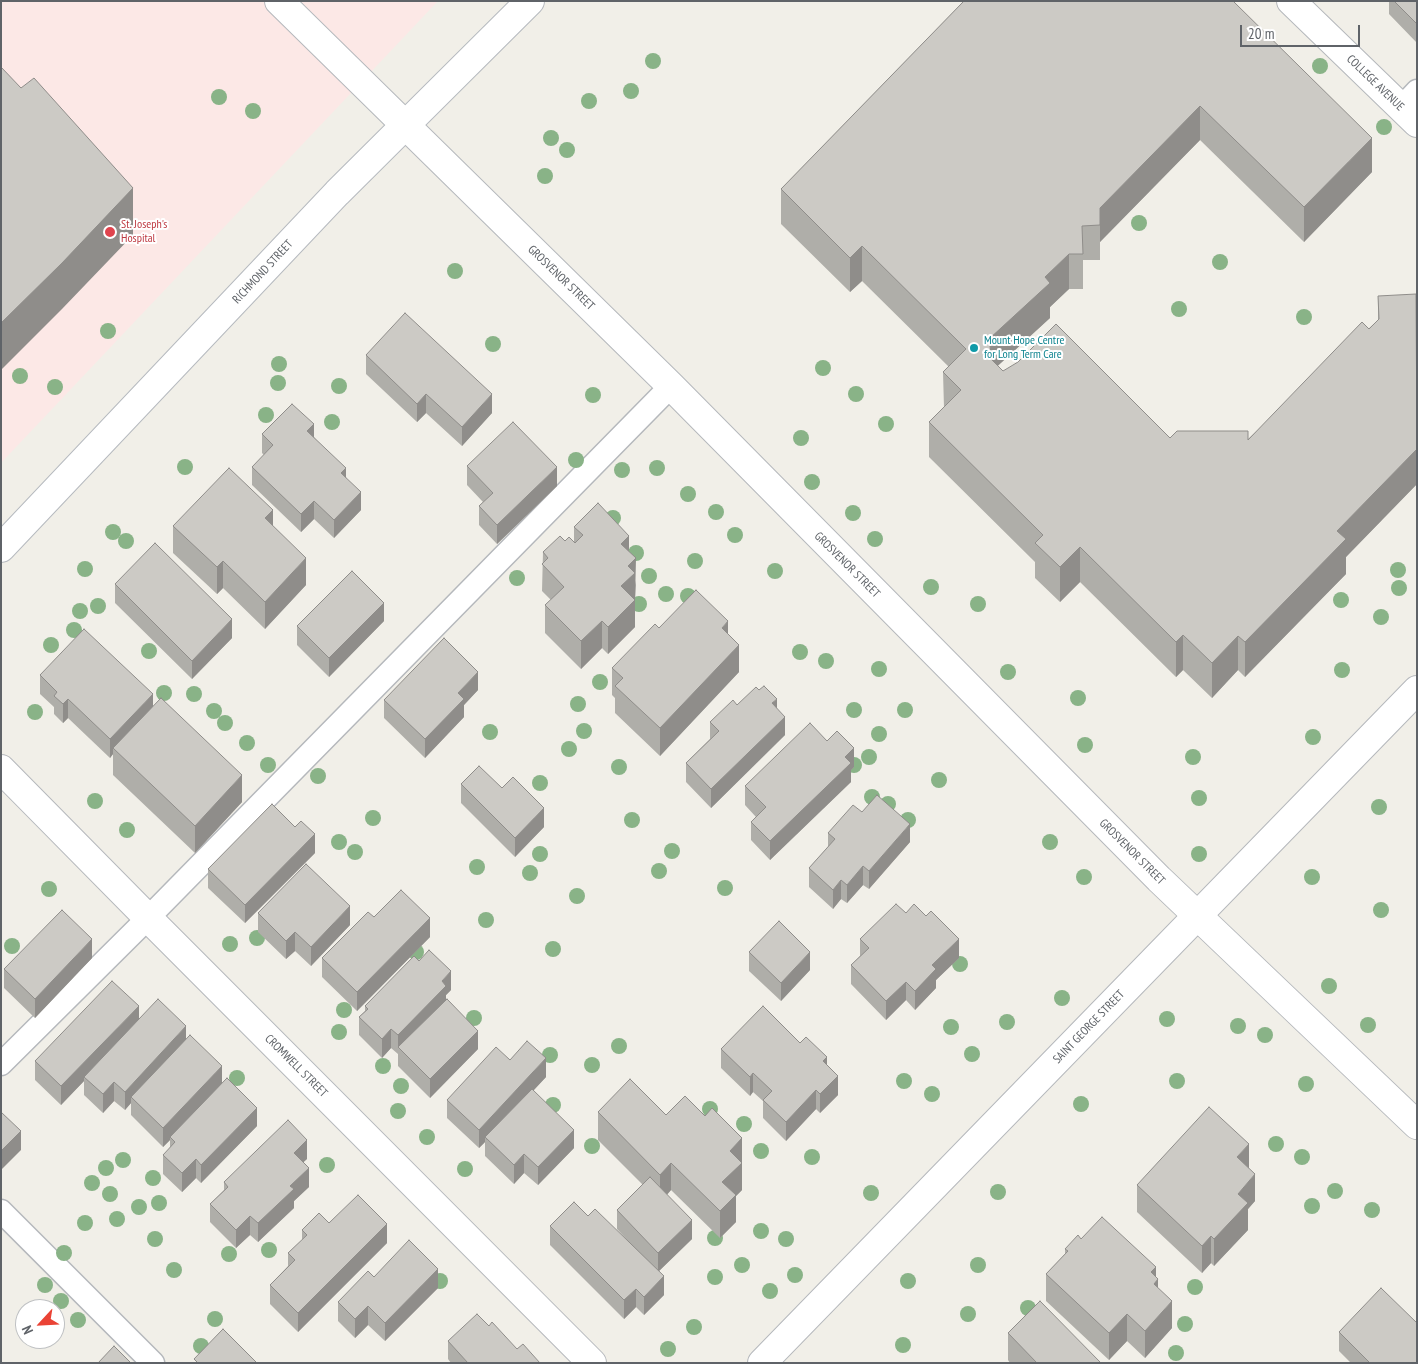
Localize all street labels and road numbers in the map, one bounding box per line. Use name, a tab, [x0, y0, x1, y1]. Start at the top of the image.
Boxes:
street label: COLLEGE AVENUE	[1343, 52, 1407, 114]
street label: RICHMOND STREET	[230, 237, 296, 307]
street label: GROSVENOR STREET	[525, 243, 597, 313]
street label: GROSVENOR STREET	[811, 529, 883, 601]
street label: GROSVENOR STREET	[1096, 816, 1168, 888]
street label: SAINT GEORGE STREET	[1050, 987, 1128, 1067]
street label: CROMWELL STREET	[262, 1032, 330, 1100]

